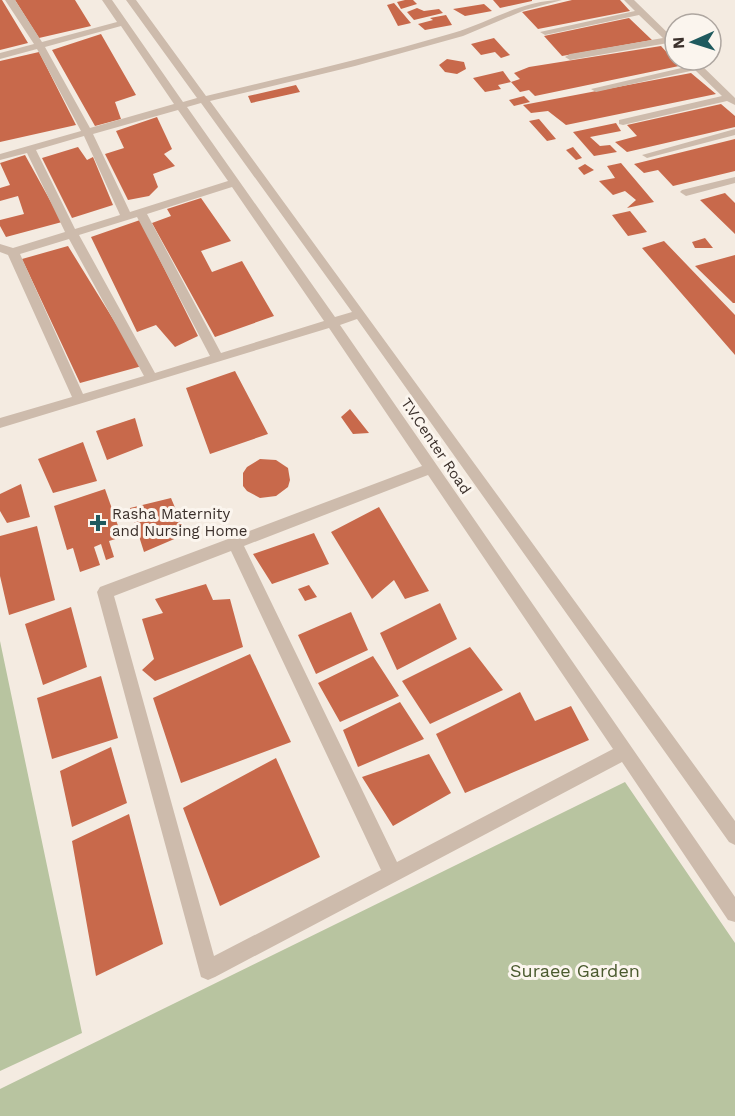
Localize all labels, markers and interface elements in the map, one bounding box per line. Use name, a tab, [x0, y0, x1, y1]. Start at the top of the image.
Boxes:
north arrow	[663, 12, 723, 72]
text: N	[669, 36, 688, 49]
street label: T.V.Center Road	[397, 395, 475, 497]
place label: Rasha Maternity and Nursing Home	[112, 505, 247, 540]
marker: Rasha Maternity and Nursing Home	[89, 514, 107, 532]
park label: Suraee Garden	[510, 960, 640, 981]

